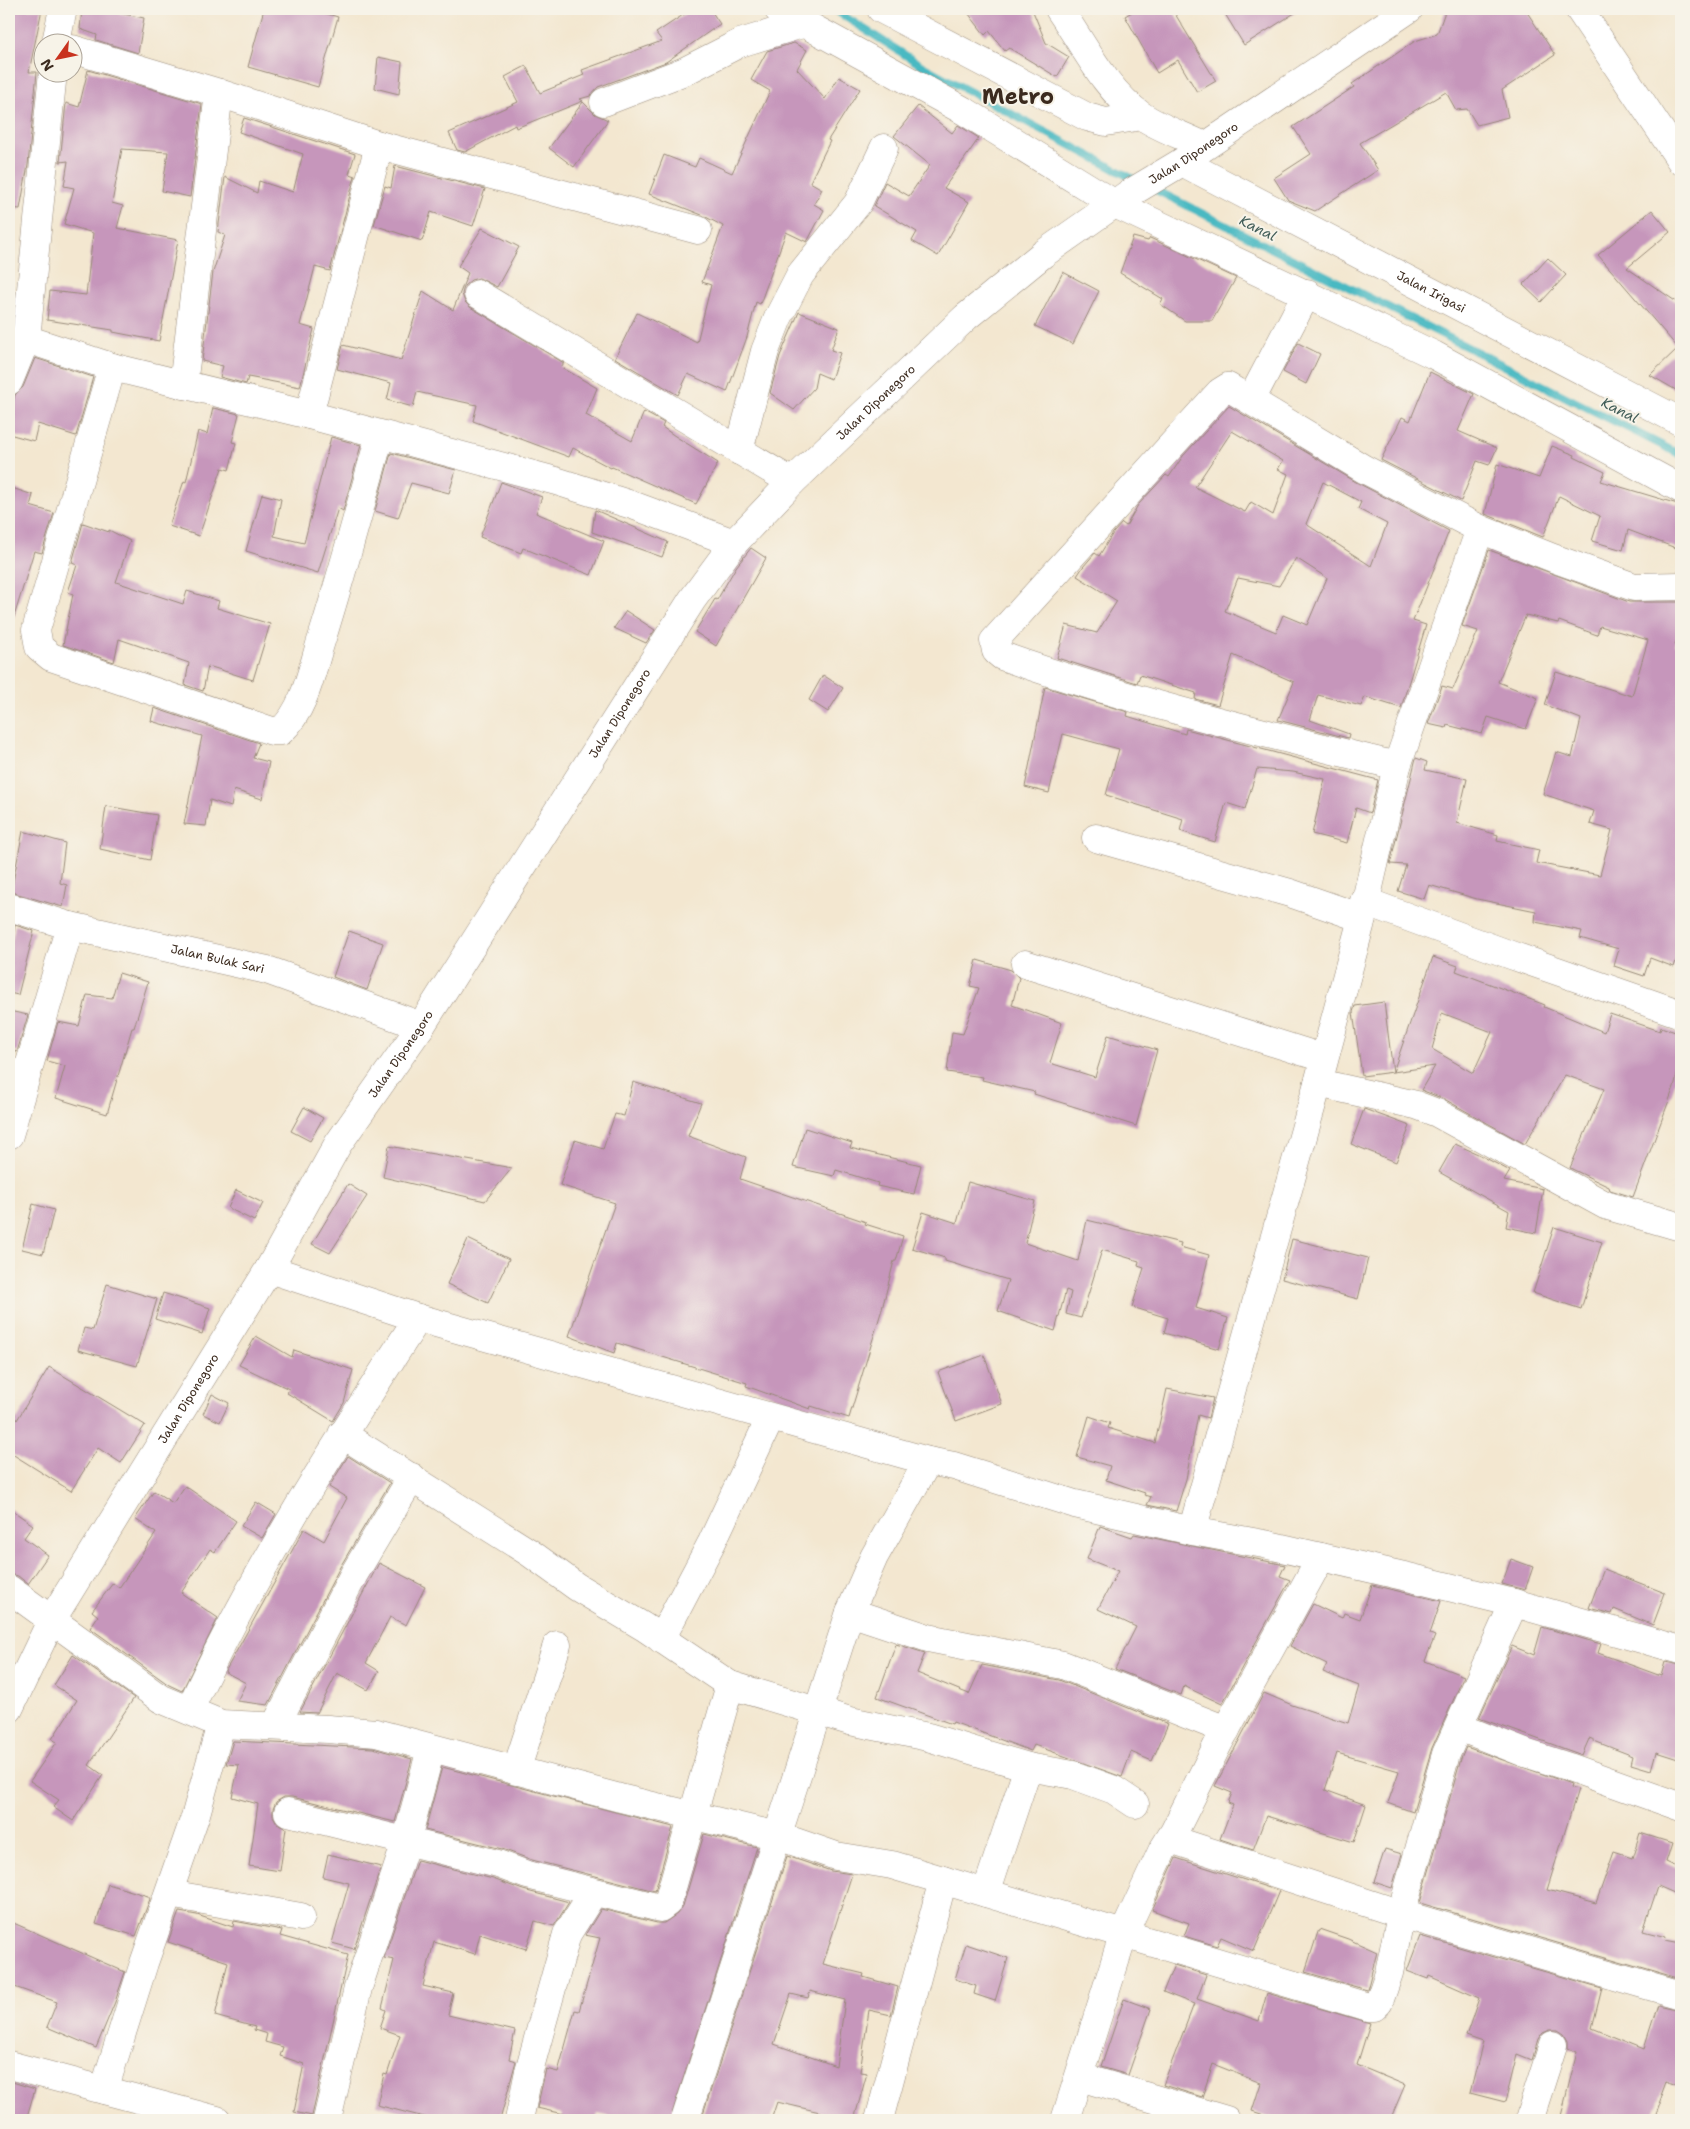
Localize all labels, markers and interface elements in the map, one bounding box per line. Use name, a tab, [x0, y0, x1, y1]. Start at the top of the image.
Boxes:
north arrow	[32, 32, 82, 82]
text: N	[37, 56, 58, 75]
district label: Metro	[982, 82, 1054, 111]
street label: Jalan Diponegoro	[1146, 118, 1241, 188]
water label: Kanal	[1237, 211, 1279, 245]
street label: Jalan Irigasi	[1394, 267, 1468, 316]
street label: Jalan Diponegoro	[833, 361, 919, 444]
water label: Kanal	[1599, 393, 1641, 427]
street label: Jalan Diponegoro	[585, 666, 654, 761]
street label: Jalan Bulak Sari	[169, 941, 266, 977]
street label: Jalan Diponegoro	[365, 1007, 437, 1101]
street label: Jalan Diponegoro	[155, 1351, 223, 1447]

